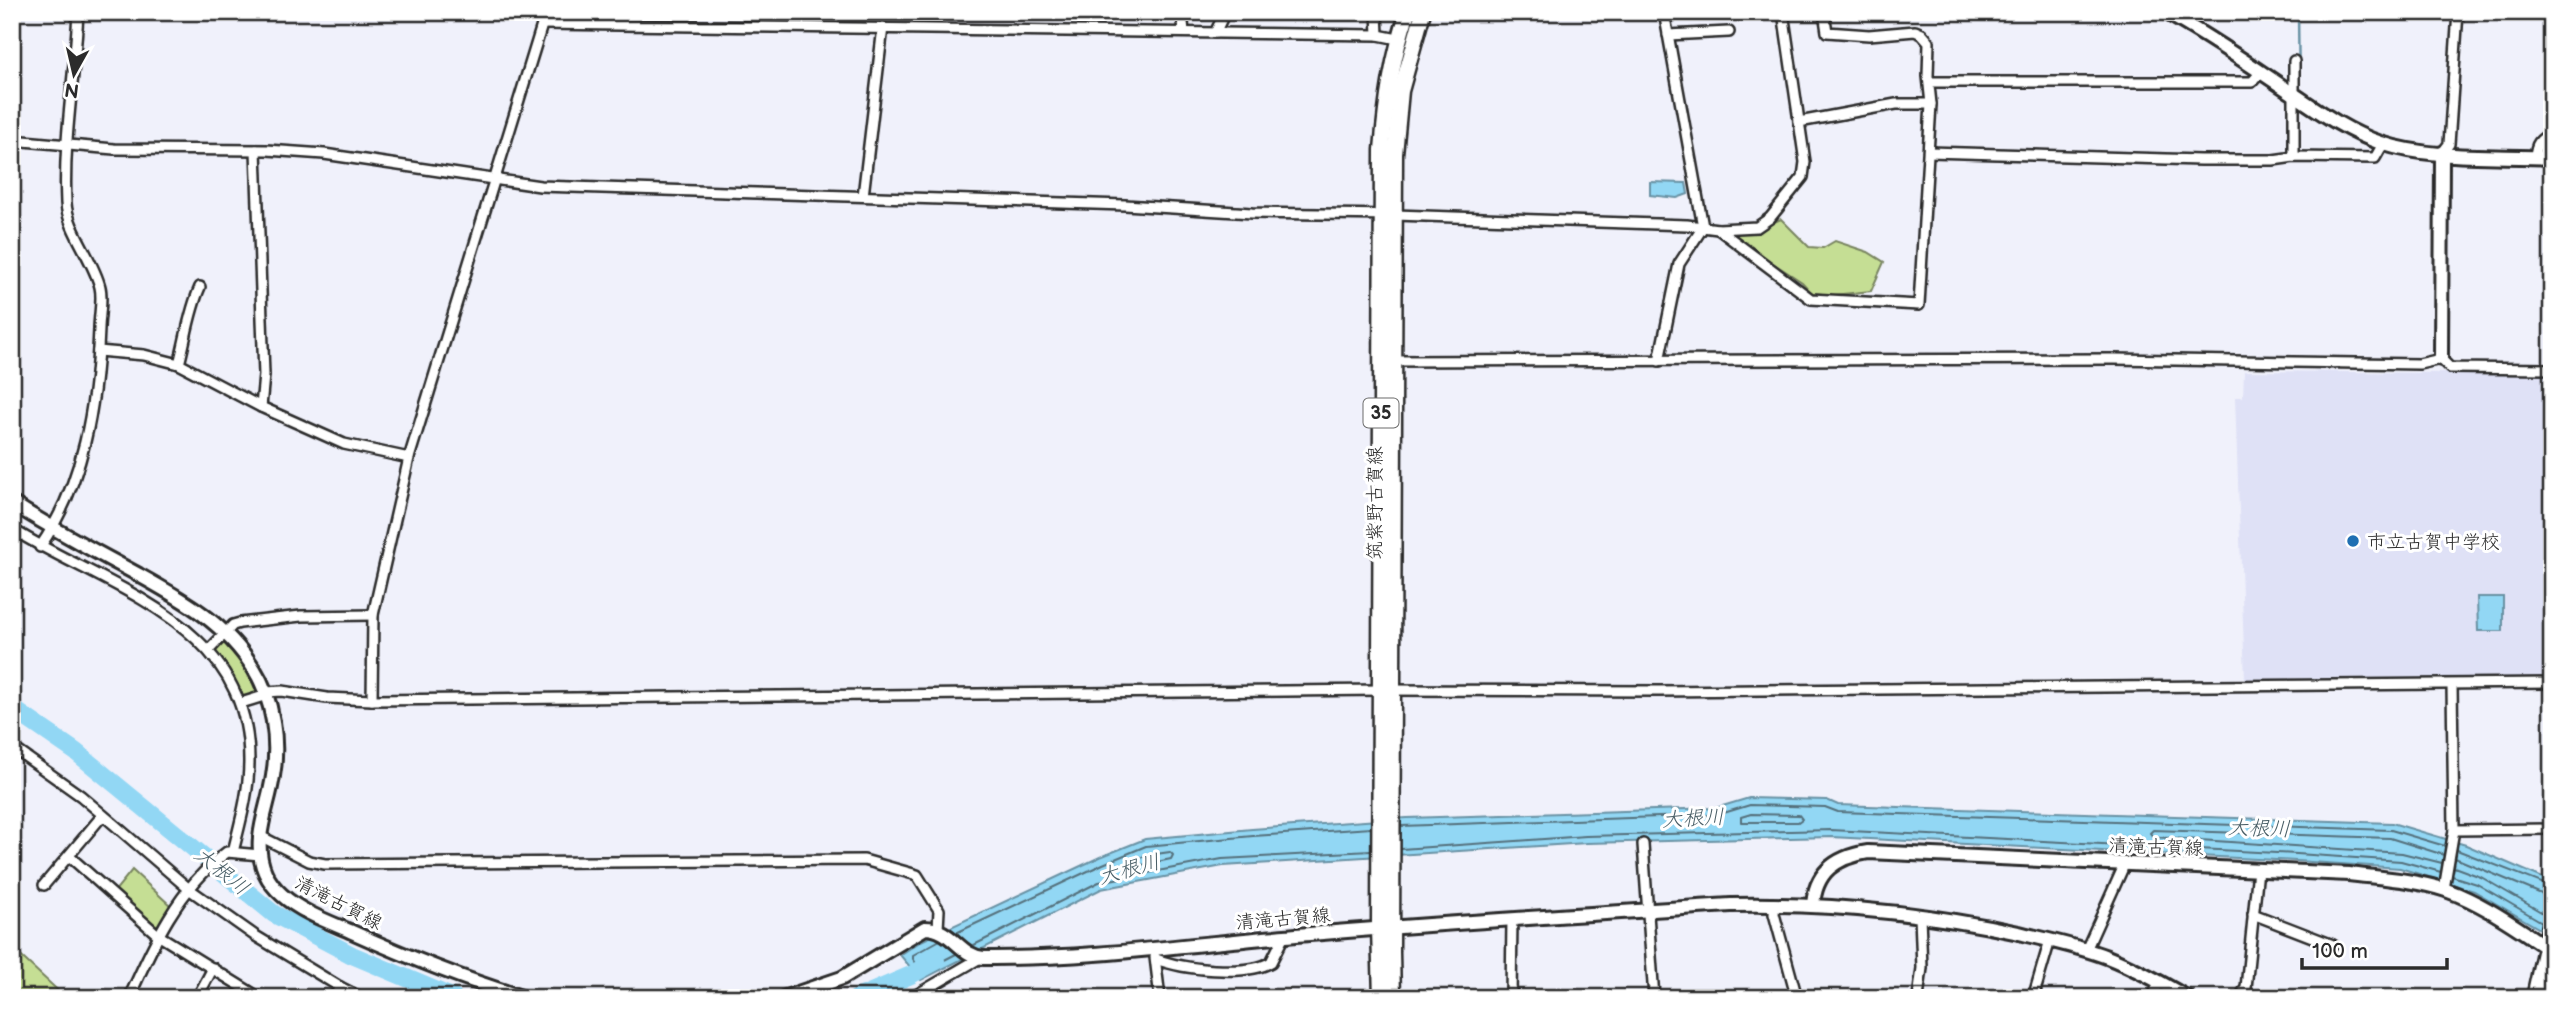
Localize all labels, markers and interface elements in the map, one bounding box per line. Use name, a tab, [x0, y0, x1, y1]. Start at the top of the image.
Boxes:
north arrow	[38, 38, 108, 108]
text: N	[63, 77, 81, 102]
road number: 35	[1364, 398, 1398, 428]
street label: 筑紫野古賀線	[1364, 446, 1387, 560]
place label: 市立古賀中学校	[2367, 531, 2500, 554]
marker: 市立古賀中学校	[2345, 533, 2361, 549]
water label: 大根川	[1661, 804, 1725, 833]
water label: 大根川	[2227, 815, 2291, 842]
street label: 清滝古賀線	[2108, 834, 2204, 861]
water label: 大根川	[189, 842, 254, 901]
water label: 大根川	[1095, 849, 1163, 890]
street label: 清滝古賀線	[291, 872, 386, 935]
street label: 清滝古賀線	[1235, 904, 1331, 935]
scale bar	[2302, 926, 2447, 970]
text: 100 m	[2312, 939, 2368, 964]

